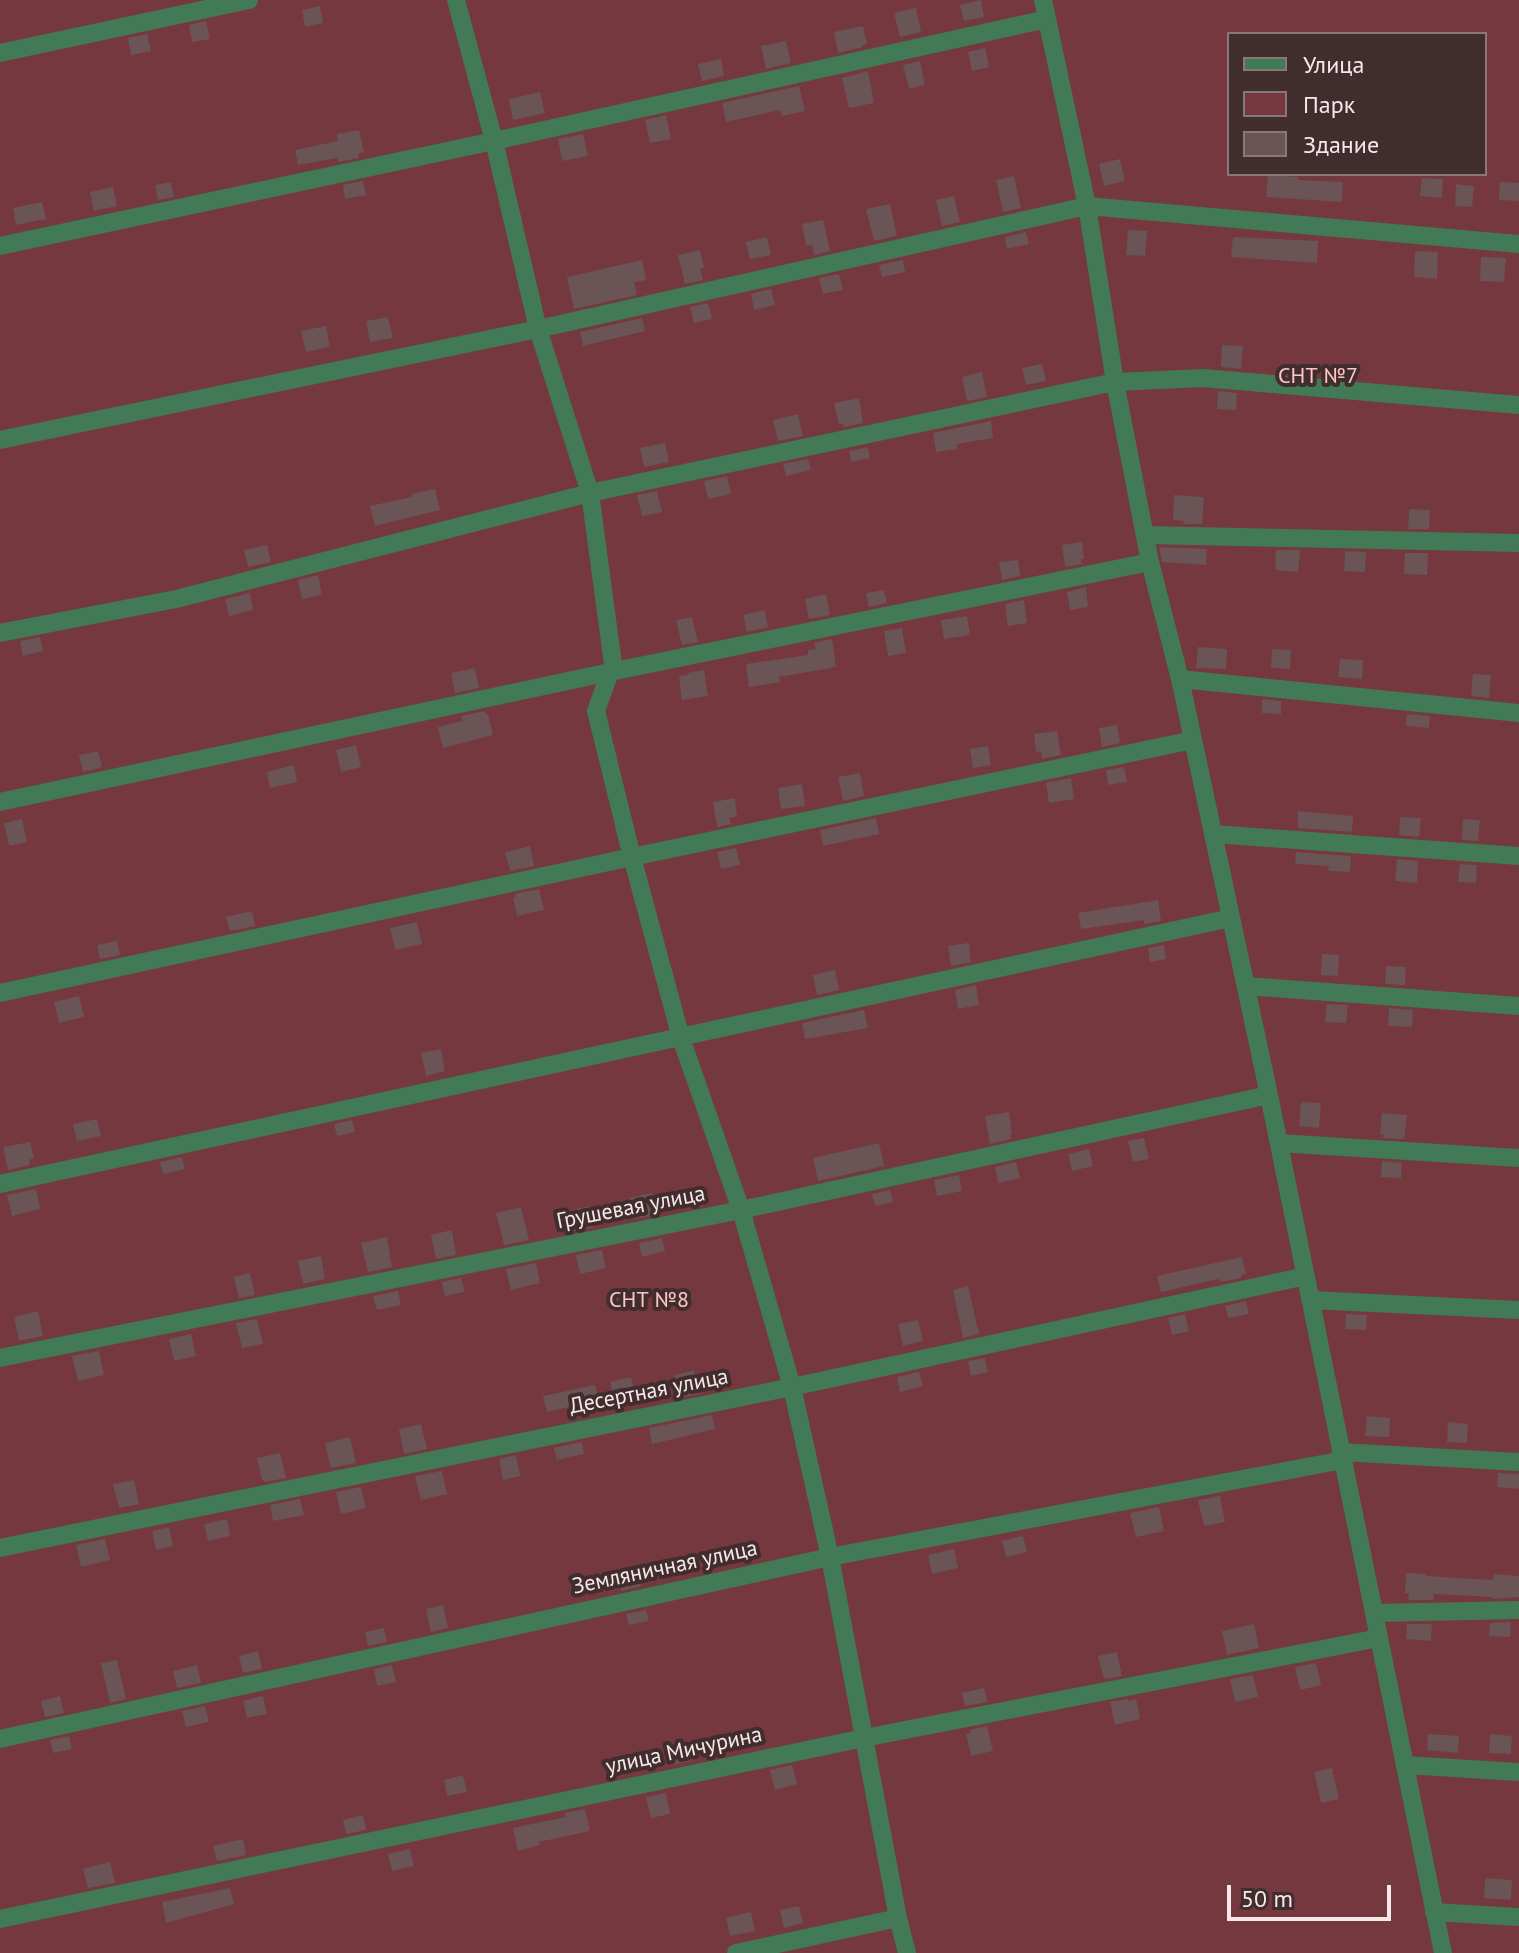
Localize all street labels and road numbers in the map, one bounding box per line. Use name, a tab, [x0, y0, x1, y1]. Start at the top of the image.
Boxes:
street label: Грушевая улица	[554, 1181, 708, 1235]
street label: Десертная улица	[567, 1364, 731, 1420]
street label: Земляничная улица	[570, 1535, 760, 1601]
street label: улица Мичурина	[603, 1722, 765, 1780]

